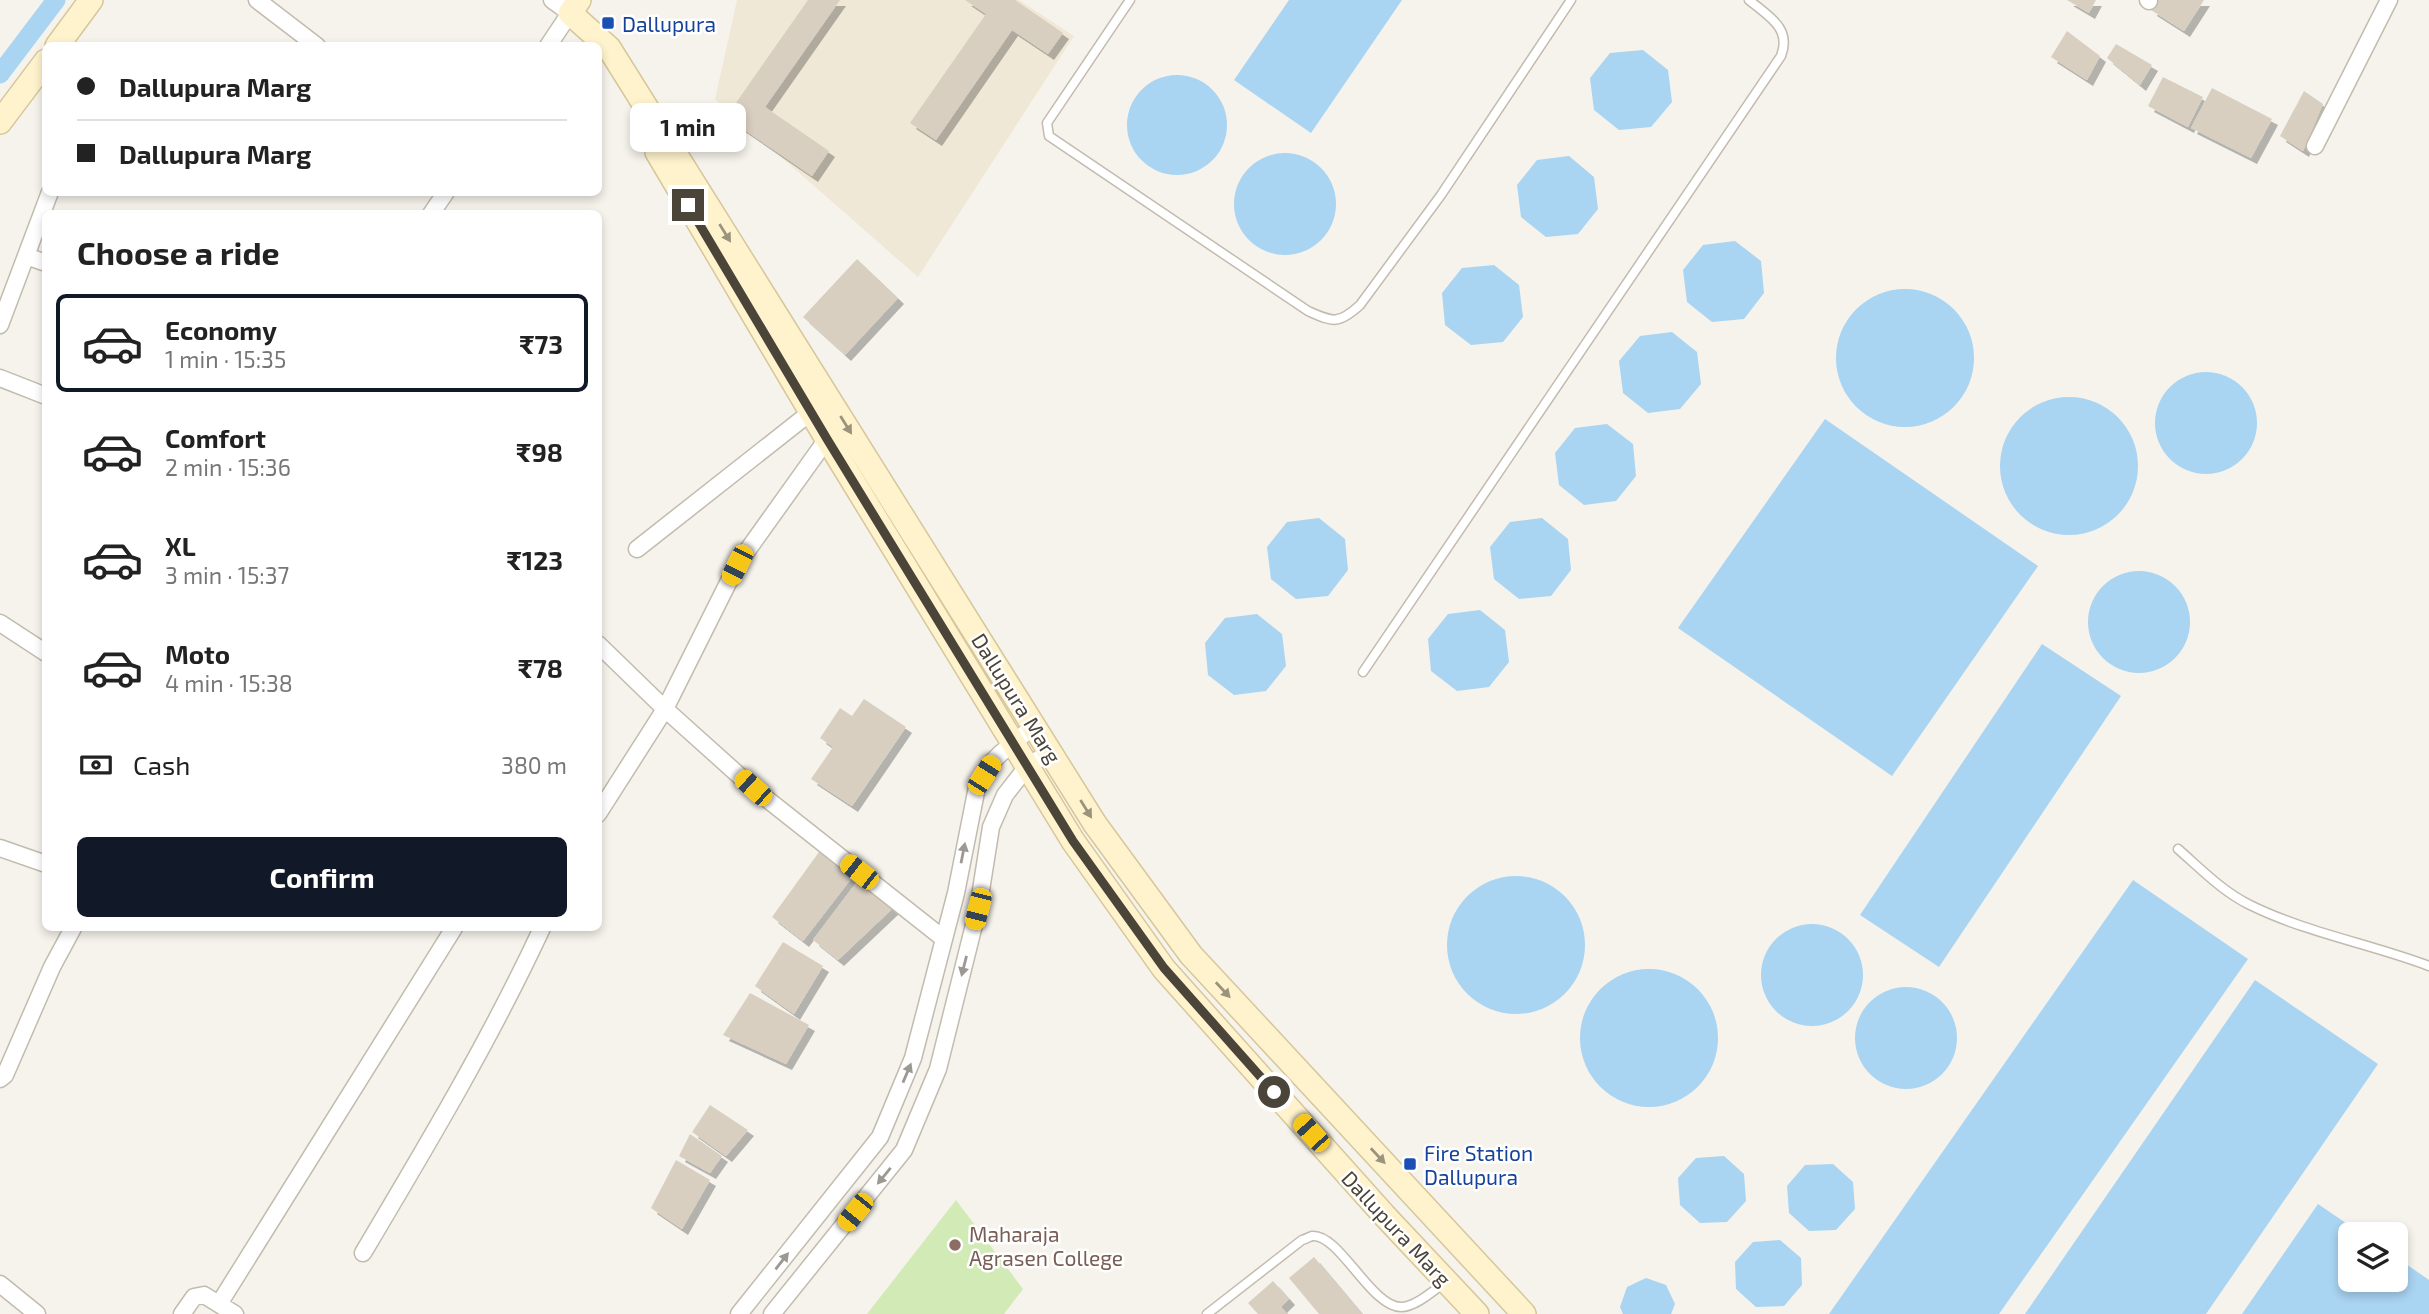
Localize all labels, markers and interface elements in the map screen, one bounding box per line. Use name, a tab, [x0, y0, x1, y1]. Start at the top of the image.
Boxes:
place label: Dallupura	[622, 11, 716, 36]
marker: Dallupura	[600, 15, 616, 31]
text: Dallupura Marg	[119, 71, 311, 102]
callout: 1 min	[630, 104, 746, 152]
text: 1 min	[660, 113, 716, 141]
text: Dallupura Marg	[119, 138, 311, 169]
route end	[672, 189, 704, 221]
one-way arrow	[719, 223, 732, 242]
text: Choose a ride	[77, 233, 280, 271]
icon: car	[81, 312, 144, 375]
text: Economy	[165, 314, 277, 345]
text: ₹73	[519, 328, 563, 359]
text: 1 min · 15:35	[165, 345, 286, 373]
one-way arrow	[839, 416, 852, 435]
icon: car	[81, 420, 144, 483]
text: Comfort	[165, 422, 266, 453]
text: ₹98	[516, 436, 563, 467]
text: 2 min · 15:36	[165, 453, 291, 481]
icon: car	[81, 528, 144, 591]
text: XL	[165, 530, 196, 561]
car	[719, 542, 756, 588]
text: ₹123	[507, 544, 563, 575]
text: 3 min · 15:37	[165, 561, 289, 589]
street label: Dallupura Marg	[967, 628, 1067, 768]
icon: car	[81, 636, 144, 699]
text: Moto	[165, 638, 230, 669]
text: ₹78	[518, 652, 563, 683]
text: 4 min · 15:38	[165, 669, 293, 697]
icon: cash	[77, 746, 115, 784]
text: Cash	[133, 749, 190, 780]
text: 380 m	[501, 751, 567, 779]
car	[964, 752, 1005, 798]
car	[731, 766, 776, 810]
one-way arrow	[1079, 799, 1092, 819]
button: Confirm	[77, 837, 567, 917]
one-way arrow	[958, 842, 969, 864]
car	[836, 851, 883, 893]
car	[963, 886, 994, 932]
one-way arrow	[958, 955, 969, 977]
one-way arrow	[1215, 981, 1231, 999]
one-way arrow	[901, 1062, 912, 1083]
route start	[1258, 1076, 1290, 1108]
car	[1290, 1110, 1333, 1156]
place label: Fire Station Dallupura	[1424, 1140, 1533, 1189]
one-way arrow	[1370, 1148, 1386, 1165]
marker: Fire Station Dallupura	[1402, 1156, 1418, 1172]
street label: Dallupura Marg	[1337, 1165, 1457, 1291]
one-way arrow	[876, 1167, 891, 1185]
car	[834, 1189, 877, 1235]
place label: Maharaja Agrasen College	[969, 1221, 1123, 1270]
map controls	[2338, 1222, 2408, 1292]
button: layers	[2338, 1222, 2408, 1292]
marker: Maharaja Agrasen College	[947, 1237, 963, 1253]
one-way arrow	[774, 1252, 789, 1270]

